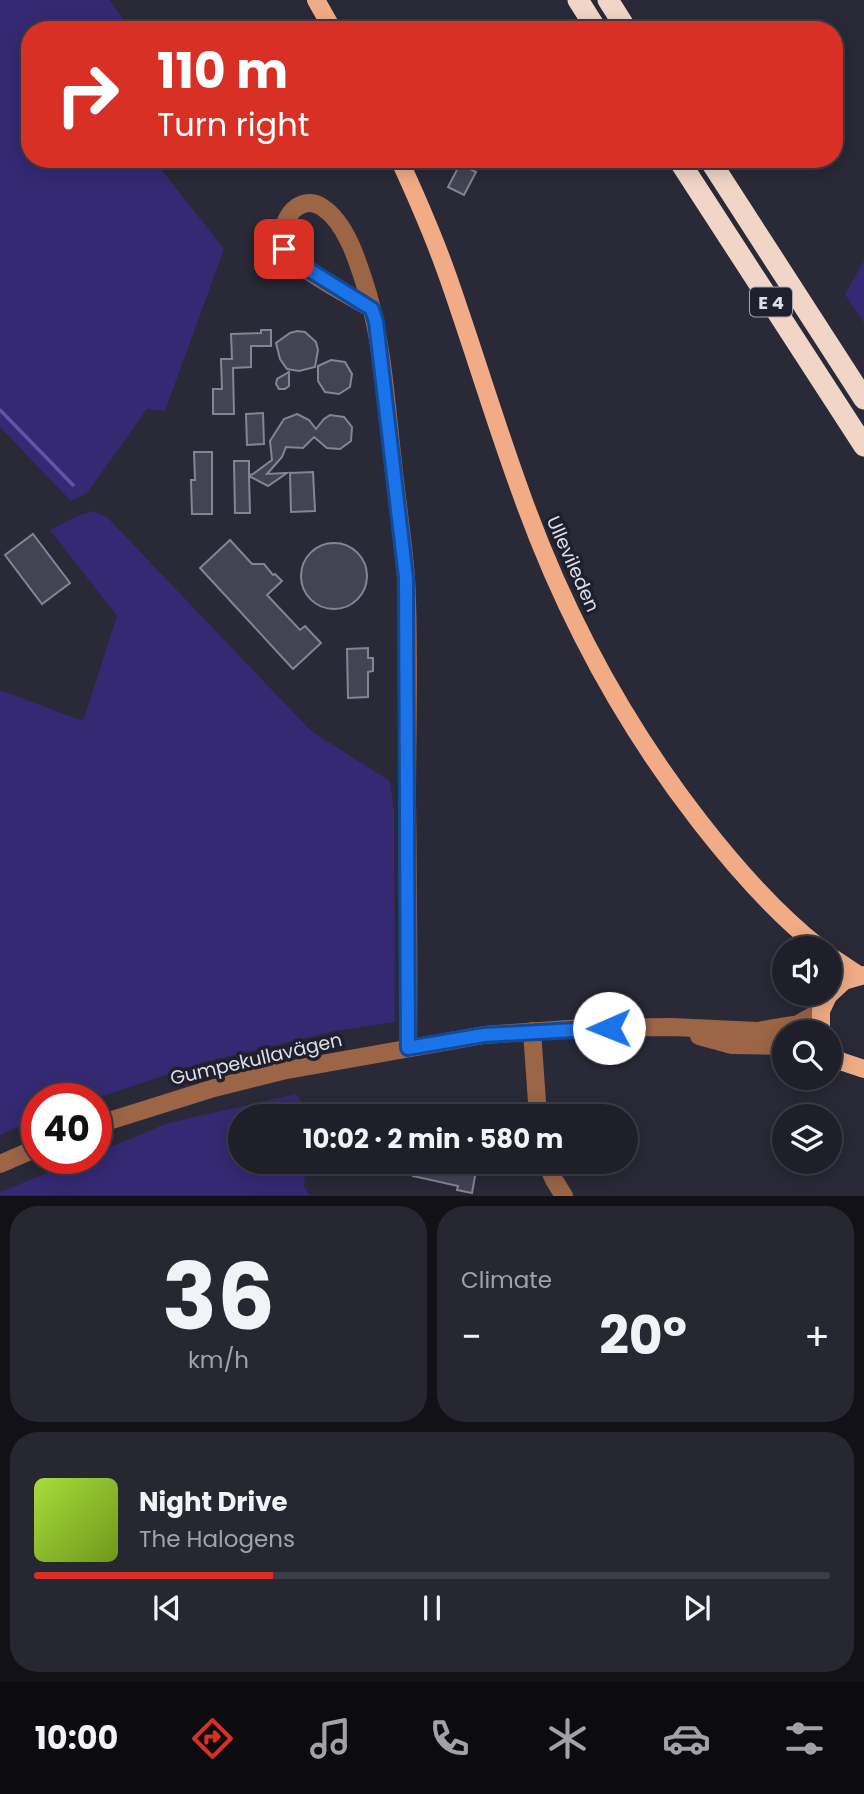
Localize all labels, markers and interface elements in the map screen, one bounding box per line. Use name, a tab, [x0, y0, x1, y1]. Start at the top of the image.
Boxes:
text: 110 m	[157, 37, 288, 105]
icon: right	[42, 49, 133, 140]
text: Turn right	[157, 102, 309, 147]
pin	[254, 219, 314, 279]
icon: arrive	[265, 230, 303, 268]
road number: E 4	[750, 288, 792, 316]
street label: Ullevileden	[540, 512, 606, 616]
map controls	[772, 936, 842, 1174]
button: sound	[772, 936, 842, 1006]
position arrow	[572, 991, 646, 1065]
button: search	[772, 1020, 842, 1090]
street label: Gumpekullavägen	[167, 1026, 345, 1092]
speed limit sign: 40	[21, 1083, 112, 1174]
button: layers	[772, 1104, 842, 1174]
text: 10:02 · 2 min · 580 m	[303, 1121, 563, 1157]
text: 36	[162, 1233, 275, 1361]
text: Climate	[461, 1264, 552, 1296]
text: 20°	[599, 1299, 687, 1372]
text: −	[461, 1310, 482, 1363]
text: +	[804, 1310, 830, 1363]
text: km/h	[188, 1344, 249, 1376]
text: Night Drive	[139, 1484, 287, 1520]
text: The Halogens	[139, 1523, 295, 1555]
icon: previous	[148, 1589, 186, 1627]
icon: pause	[413, 1589, 451, 1627]
icon: next	[678, 1589, 716, 1627]
icon: directions	[188, 1714, 237, 1763]
icon: music	[306, 1714, 355, 1763]
icon: phone	[425, 1714, 474, 1763]
icon: climate	[543, 1714, 592, 1763]
icon: car	[662, 1714, 711, 1763]
icon: filters	[780, 1714, 829, 1763]
text: 10:00	[35, 1715, 118, 1760]

